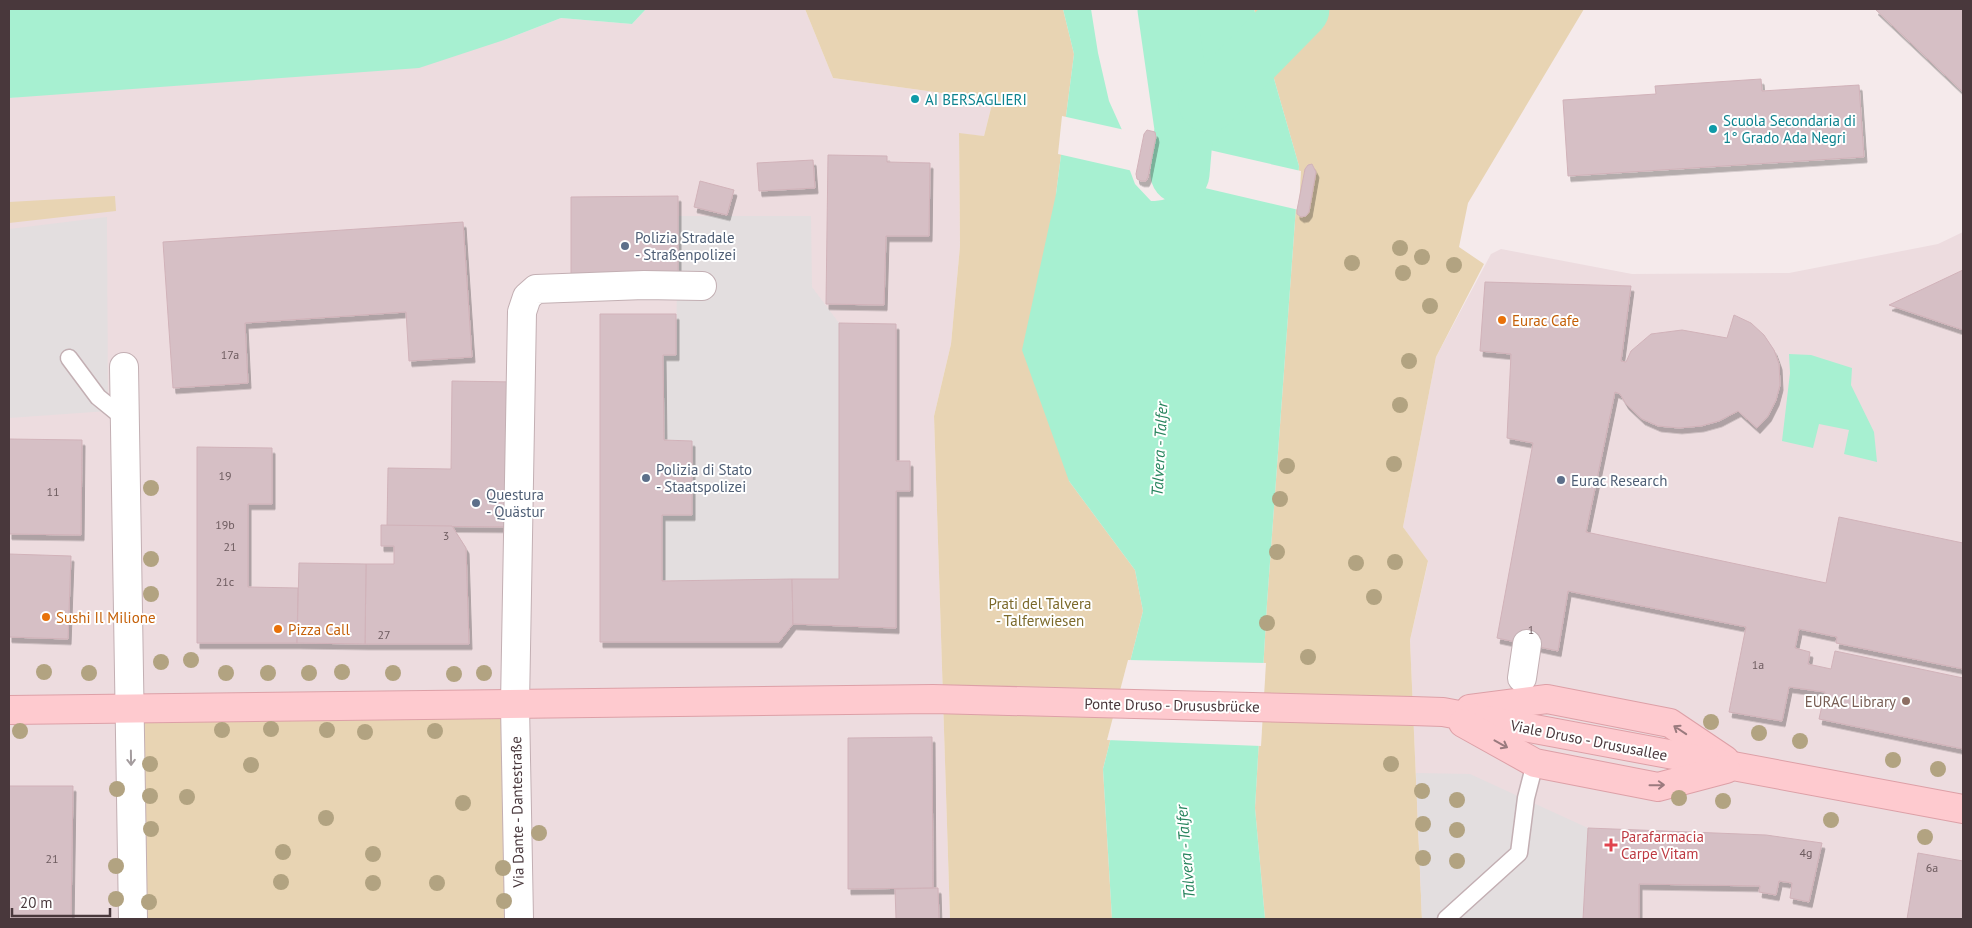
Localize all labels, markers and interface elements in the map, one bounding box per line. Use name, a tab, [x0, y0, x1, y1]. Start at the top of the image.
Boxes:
place label: AI BERSAGLIERI	[925, 90, 1027, 109]
marker: AI BERSAGLIERI	[909, 93, 921, 105]
place label: Scuola Secondaria di 1° Grado Ada Negri	[1723, 111, 1856, 147]
marker: Scuola Secondaria di 1° Grado Ada Negri	[1707, 123, 1719, 135]
place label: Polizia Stradale - Straßenpolizei	[635, 228, 736, 264]
marker: Polizia Stradale - Straßenpolizei	[619, 240, 631, 252]
place label: Eurac Cafe	[1512, 311, 1579, 330]
marker: Eurac Cafe	[1496, 314, 1508, 326]
house number: 17a	[221, 347, 239, 362]
water label: Talvera - Talfer	[1147, 400, 1172, 497]
place label: Polizia di Stato - Staatspolizei	[656, 460, 752, 496]
house number: 19	[218, 468, 232, 483]
place label: Eurac Research	[1571, 471, 1667, 490]
marker: Polizia di Stato - Staatspolizei	[640, 472, 652, 484]
marker: Eurac Research	[1555, 474, 1567, 486]
house number: 11	[46, 484, 60, 499]
place label: Questura - Quästur	[486, 485, 545, 521]
marker: Questura - Quästur	[470, 497, 482, 509]
house number: 19b	[215, 517, 235, 532]
house number: 3	[443, 528, 449, 543]
house number: 21	[223, 539, 237, 554]
house number: 21c	[216, 574, 235, 589]
park label: Prati del Talvera - Talferwiesen	[989, 594, 1091, 630]
place label: Sushi Il Milione	[56, 608, 156, 627]
marker: Sushi Il Milione	[40, 611, 52, 623]
place label: Pizza Call	[288, 620, 350, 639]
house number: 1	[1528, 622, 1534, 637]
marker: Pizza Call	[272, 623, 284, 635]
house number: 27	[377, 627, 391, 642]
house number: 1a	[1752, 657, 1764, 672]
place label: EURAC Library	[1805, 692, 1896, 711]
street label: Ponte Druso - Drususbrücke	[1084, 694, 1260, 716]
marker: EURAC Library	[1900, 695, 1912, 707]
street label: Viale Druso - Drususallee	[1508, 715, 1669, 765]
one-way arrow	[1673, 725, 1687, 735]
street label: Via Dante - Dantestraße	[506, 736, 528, 889]
one-way arrow	[1494, 740, 1508, 750]
one-way arrow	[126, 749, 136, 765]
one-way arrow	[1648, 780, 1664, 790]
water label: Talvera - Talfer	[1171, 802, 1199, 900]
place label: Parafarmacia Carpe Vitam	[1621, 827, 1704, 863]
marker: Parafarmacia Carpe Vitam	[1605, 839, 1617, 851]
house number: 4g	[1800, 845, 1812, 860]
house number: 21	[45, 851, 59, 866]
house number: 6a	[1926, 860, 1938, 875]
scale bar	[12, 886, 110, 918]
text: 20 m	[20, 893, 53, 912]

